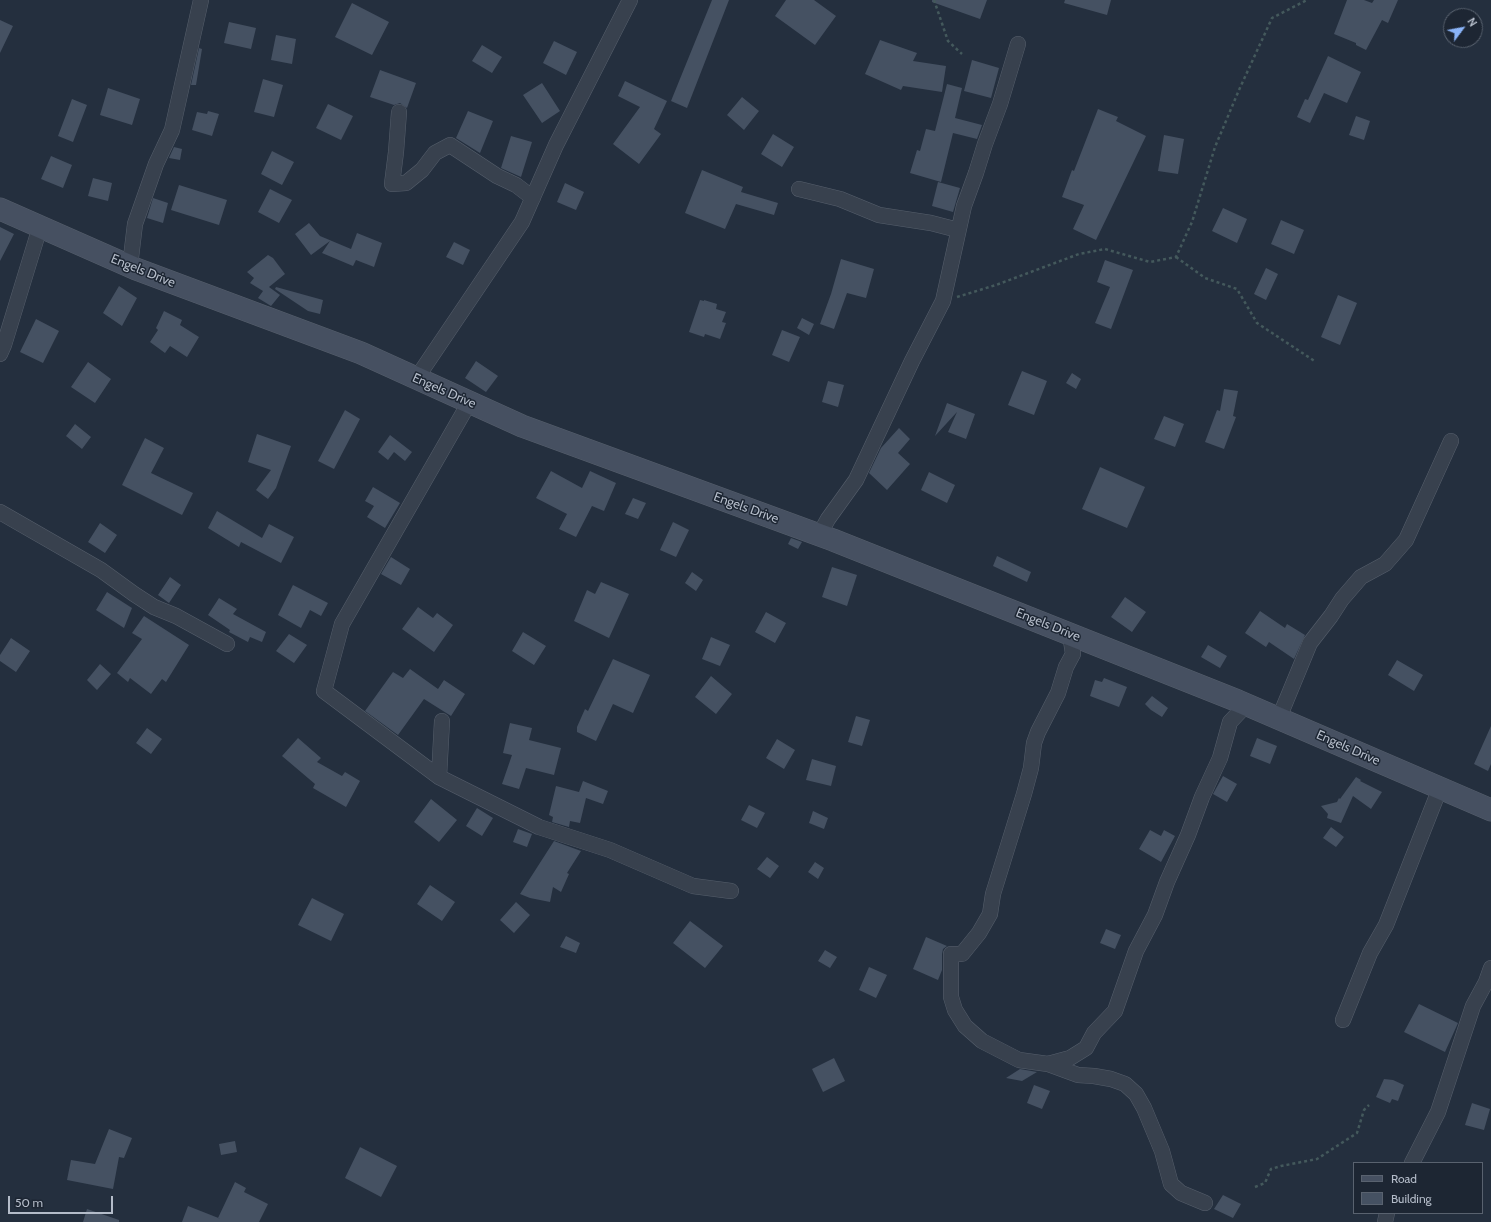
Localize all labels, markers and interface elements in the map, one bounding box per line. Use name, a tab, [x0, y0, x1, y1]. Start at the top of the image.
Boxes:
north arrow	[1443, 8, 1483, 48]
text: N	[1464, 15, 1480, 29]
street label: Engels Drive	[109, 251, 177, 291]
street label: Engels Drive	[410, 370, 478, 412]
street label: Engels Drive	[711, 489, 781, 527]
street label: Engels Drive	[1014, 605, 1082, 645]
street label: Engels Drive	[1314, 727, 1382, 769]
legend	[1353, 1162, 1483, 1214]
text: Road	[1391, 1171, 1417, 1186]
scale bar	[10, 1188, 115, 1214]
text: Building	[1391, 1191, 1432, 1206]
text: 50 m	[15, 1195, 43, 1210]

